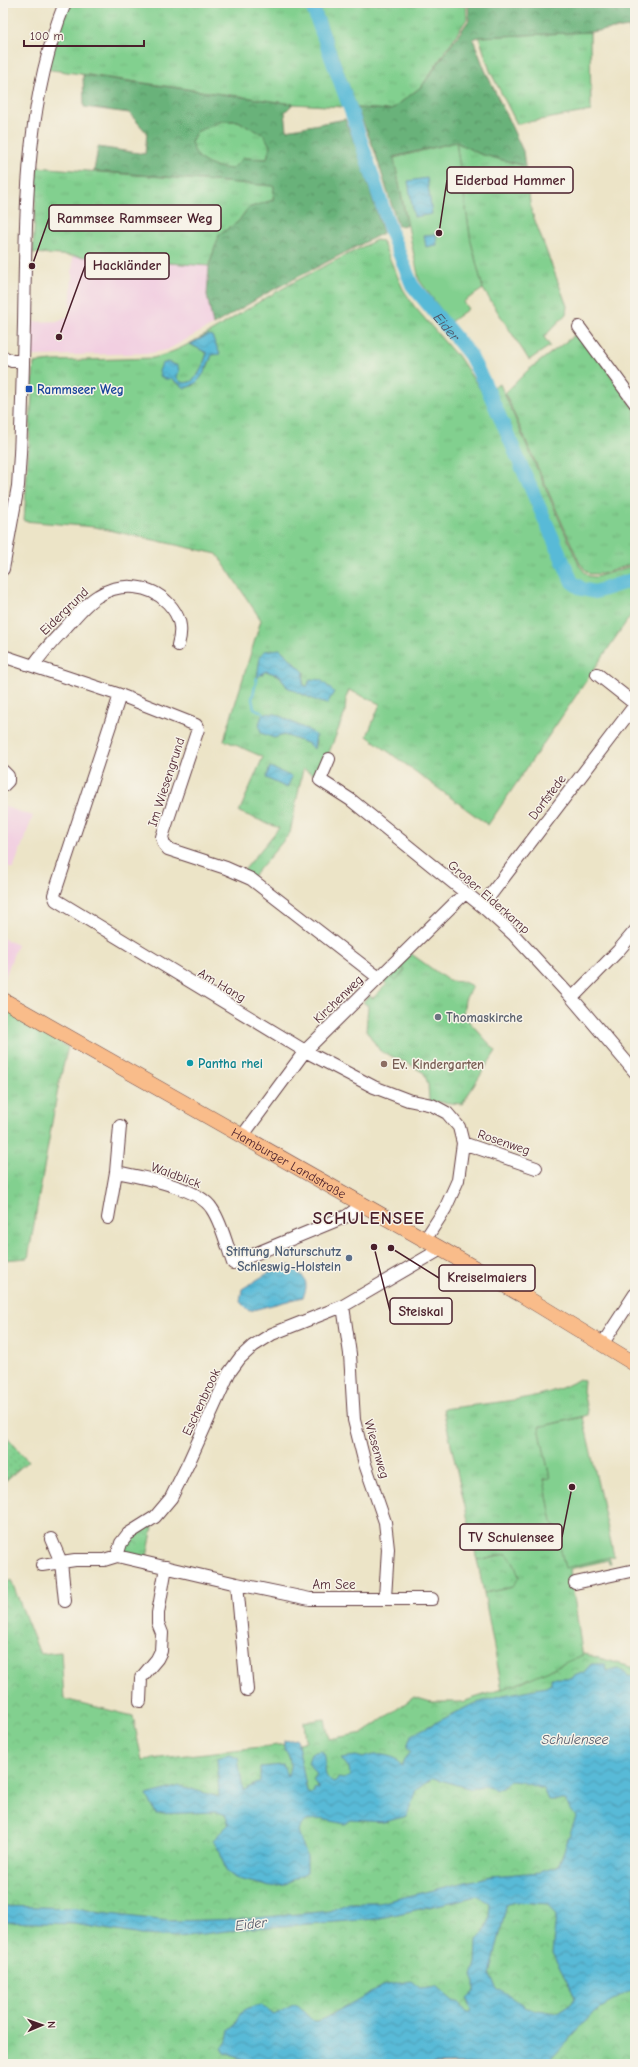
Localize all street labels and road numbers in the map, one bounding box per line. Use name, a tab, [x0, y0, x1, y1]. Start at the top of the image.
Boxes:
street label: Eidergrund	[37, 584, 91, 638]
street label: Im Wiesengrund	[145, 736, 187, 828]
street label: Dorfstede	[525, 771, 569, 822]
street label: Großer Eiderkamp	[445, 857, 533, 937]
street label: Am Hang	[195, 965, 249, 1005]
street label: Kirchenweg	[310, 972, 366, 1026]
street label: Hamburger Landstraße	[229, 1124, 349, 1201]
street label: Rosenweg	[476, 1126, 532, 1158]
street label: Waldblick	[149, 1159, 204, 1191]
street label: Eschenbrook	[179, 1366, 223, 1438]
street label: Wiesenweg	[361, 1418, 393, 1480]
street label: Am See	[313, 1577, 356, 1592]

